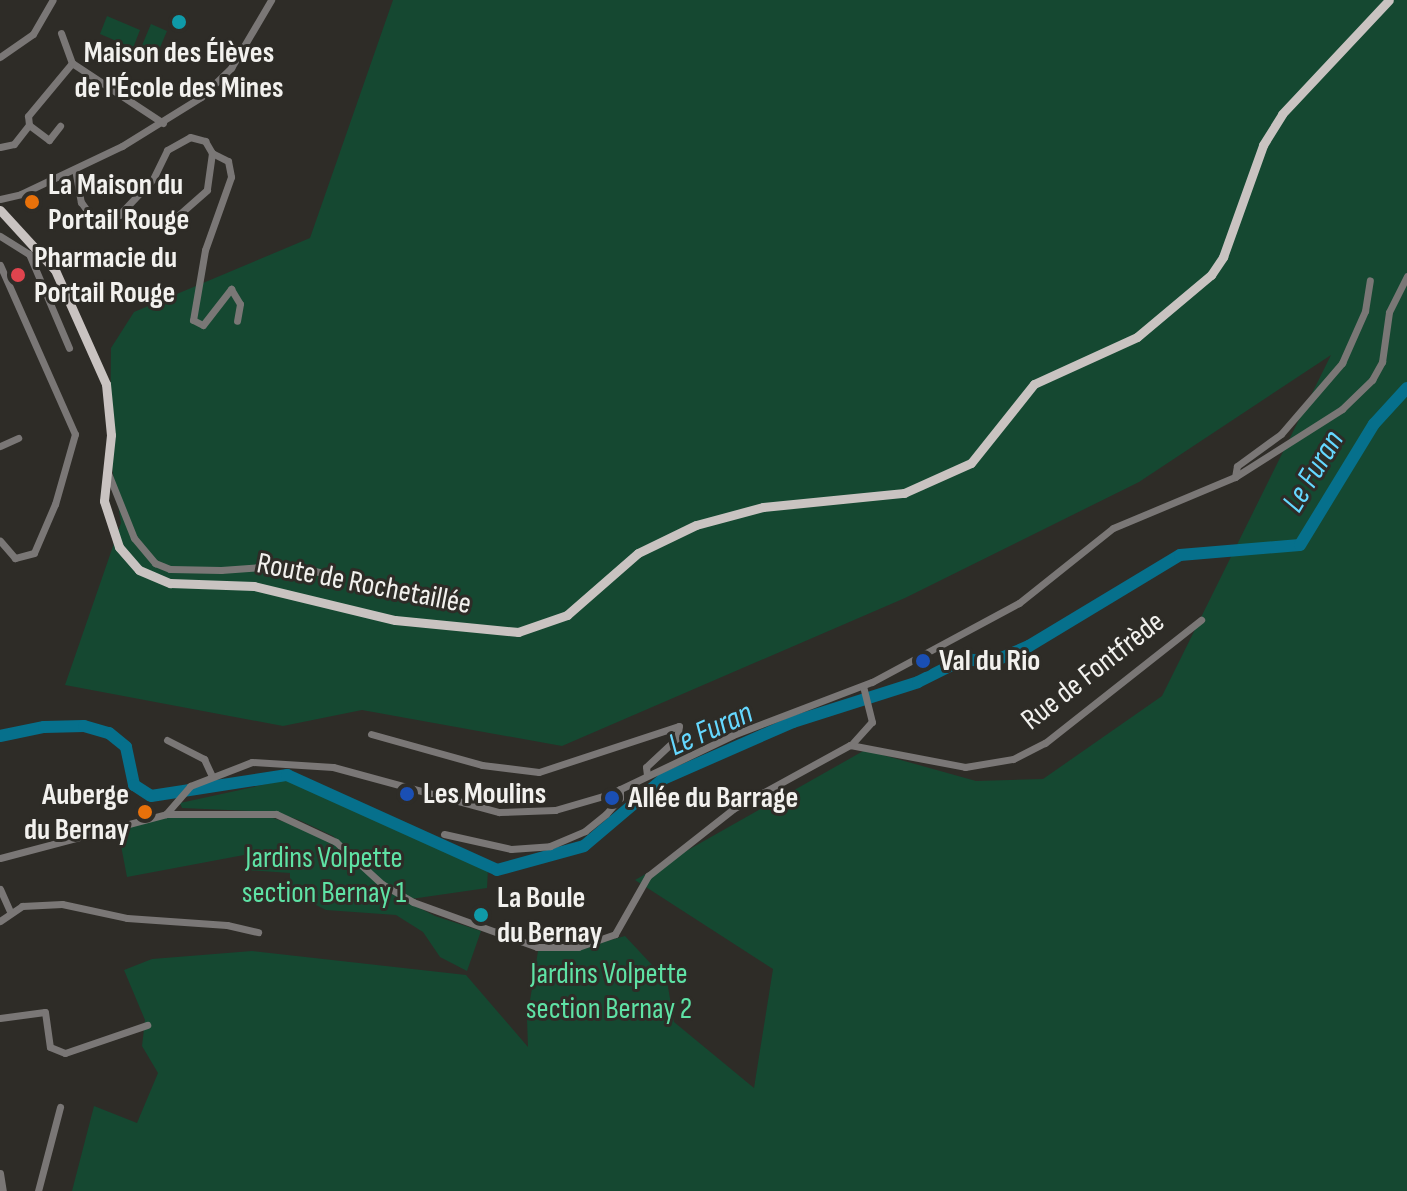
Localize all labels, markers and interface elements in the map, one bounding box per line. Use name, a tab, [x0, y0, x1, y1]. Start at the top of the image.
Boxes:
marker: Maison des Élèves de l'École des Mines	[170, 13, 188, 31]
place label: Maison des Élèves de l'École des Mines	[75, 35, 283, 106]
place label: La Maison du Portail Rouge	[48, 167, 189, 238]
marker: La Maison du Portail Rouge	[23, 193, 41, 211]
place label: Pharmacie du Portail Rouge	[34, 240, 177, 310]
marker: Pharmacie du Portail Rouge	[9, 266, 27, 284]
water label: Le Furan	[1275, 424, 1353, 520]
street label: Route de Rochetaillée	[254, 546, 474, 622]
street label: Rue de Fontfrède	[1014, 604, 1172, 738]
place label: Val du Rio	[939, 643, 1040, 679]
marker: Val du Rio	[914, 652, 932, 670]
water label: Le Furan	[663, 695, 759, 765]
place label: Les Moulins	[423, 776, 546, 812]
place label: Auberge du Bernay	[24, 777, 129, 848]
place label: Allée du Barrage	[628, 780, 798, 816]
marker: Les Moulins	[398, 785, 416, 803]
marker: Allée du Barrage	[603, 789, 621, 807]
marker: Auberge du Bernay	[136, 803, 154, 821]
park label: Jardins Volpette section Bernay 1	[242, 840, 406, 910]
place label: La Boule du Bernay	[497, 880, 602, 950]
marker: La Boule du Bernay	[472, 906, 490, 924]
park label: Jardins Volpette section Bernay 2	[526, 956, 692, 1026]

